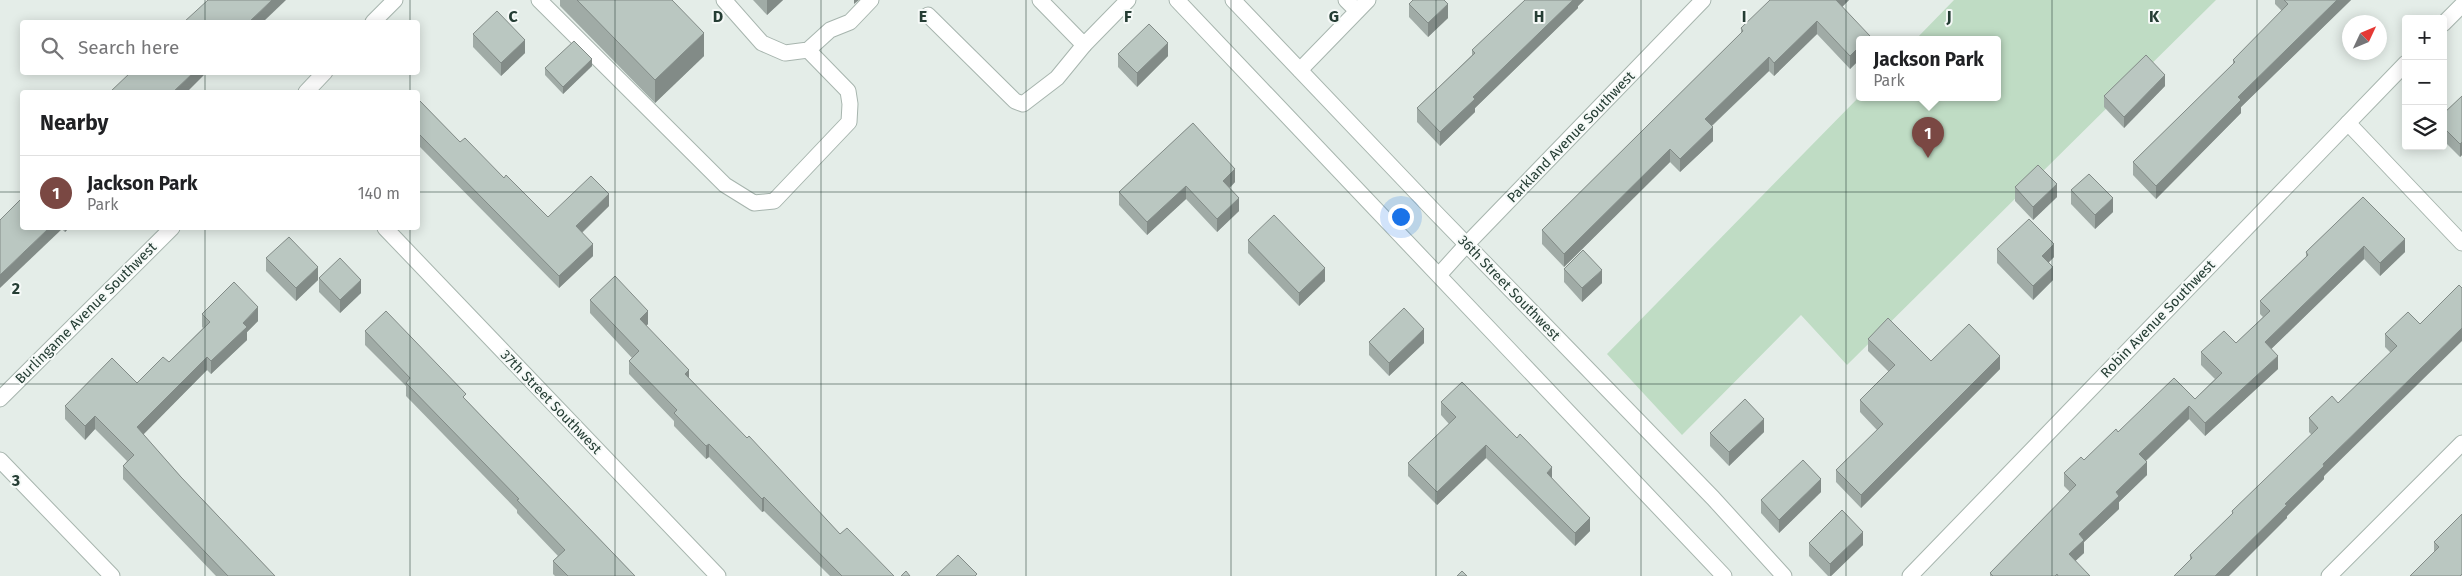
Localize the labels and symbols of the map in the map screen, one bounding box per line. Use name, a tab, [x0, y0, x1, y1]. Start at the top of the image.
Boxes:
text: C	[508, 7, 518, 26]
text: D	[713, 7, 723, 26]
text: E	[919, 7, 927, 26]
text: F	[1124, 7, 1132, 26]
text: G	[1329, 7, 1339, 26]
text: H	[1534, 7, 1544, 26]
text: I	[1742, 7, 1746, 26]
text: J	[1945, 7, 1952, 26]
text: K	[2149, 7, 2160, 26]
north arrow	[2342, 15, 2387, 60]
street label: Parkland Avenue Southwest	[1504, 67, 1639, 206]
pin: 1	[1912, 117, 1944, 158]
your location	[1388, 204, 1414, 230]
street label: 36th Street Southwest	[1454, 232, 1564, 345]
street label: Burlingame Avenue Southwest	[12, 238, 161, 387]
street label: Robin Avenue Southwest	[2097, 256, 2219, 381]
text: 2	[12, 279, 20, 298]
street label: 37th Street Southwest	[497, 346, 606, 458]
text: 3	[11, 471, 20, 490]

